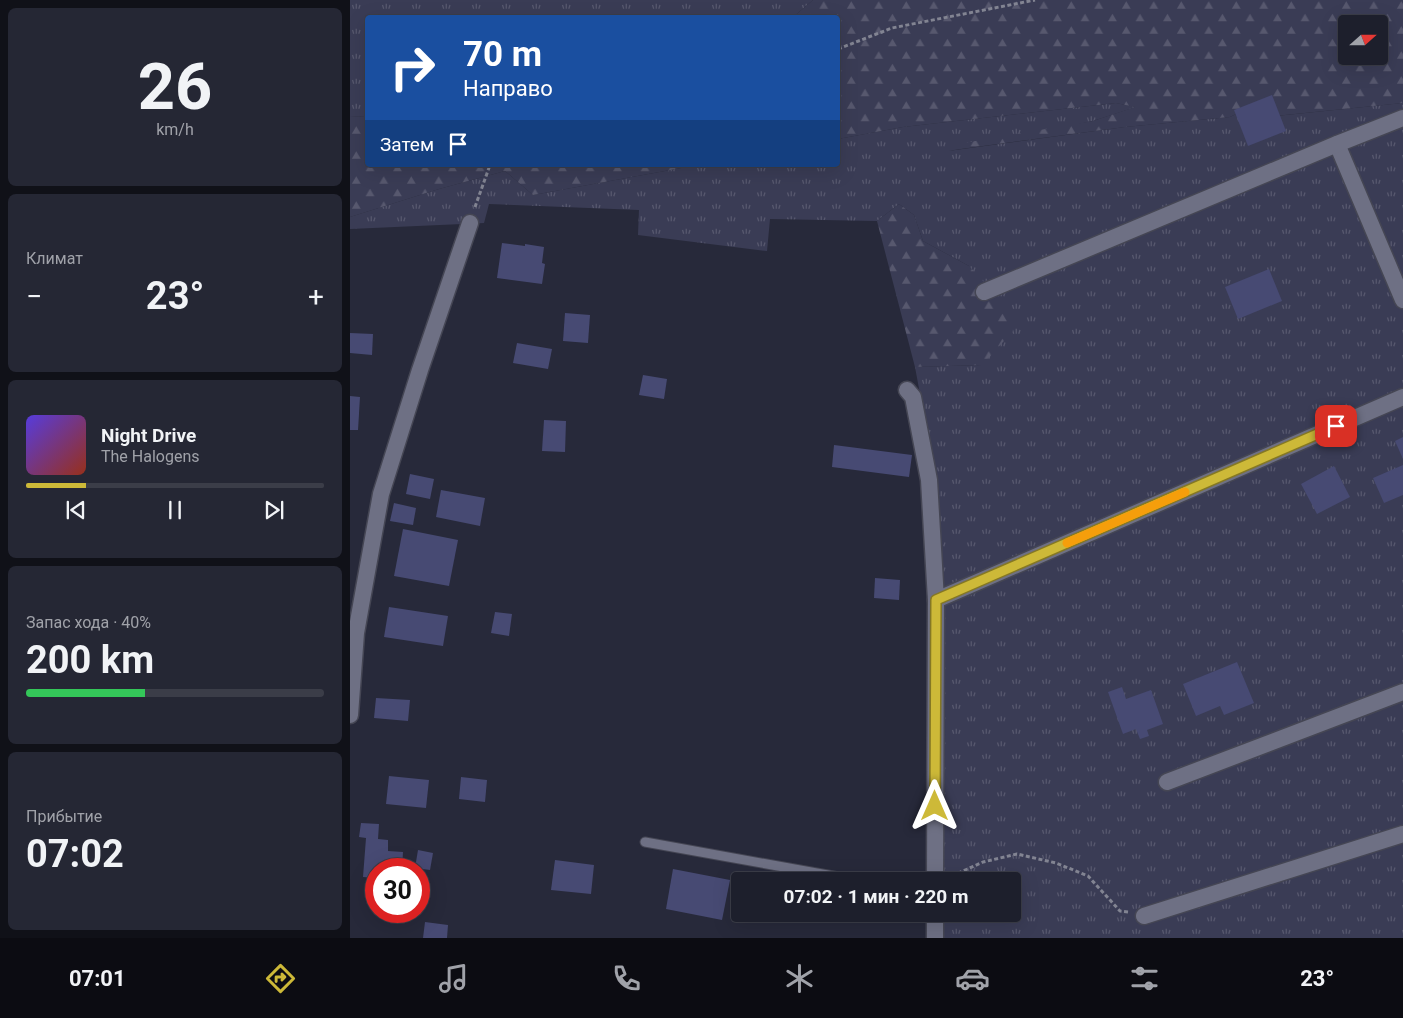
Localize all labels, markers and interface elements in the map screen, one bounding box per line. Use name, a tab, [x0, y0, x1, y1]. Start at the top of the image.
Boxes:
north arrow	[1338, 15, 1388, 65]
map controls	[1338, 15, 1388, 65]
text: 70 m	[463, 34, 542, 75]
icon: right	[380, 35, 445, 100]
text: 26	[138, 49, 212, 125]
text: Направо	[463, 76, 553, 101]
text: km/h	[156, 120, 194, 139]
icon: arrive	[444, 130, 472, 158]
text: Затем	[380, 133, 434, 156]
text: Климат	[26, 249, 83, 268]
text: 23°	[146, 274, 204, 318]
text: −	[26, 280, 42, 313]
text: +	[308, 280, 324, 313]
pin	[1315, 405, 1357, 447]
icon: arrive	[1322, 412, 1350, 440]
text: Night Drive	[101, 424, 196, 447]
text: The Halogens	[101, 447, 200, 466]
icon: previous	[62, 496, 90, 524]
icon: pause	[161, 496, 189, 524]
icon: next	[260, 496, 288, 524]
text: Запас хода · 40%	[26, 613, 151, 632]
text: 200 km	[26, 638, 154, 682]
position arrow	[908, 779, 960, 831]
text: Прибытие	[26, 807, 102, 826]
text: 07:02	[26, 832, 124, 876]
speed limit sign: 30	[365, 858, 430, 923]
text: 07:02 · 1 мин · 220 m	[784, 885, 968, 908]
icon: directions	[263, 961, 298, 996]
icon: music	[436, 961, 471, 996]
icon: phone	[609, 961, 644, 996]
icon: climate	[782, 961, 817, 996]
icon: car	[955, 961, 990, 996]
icon: filters	[1127, 961, 1162, 996]
text: 07:01	[69, 966, 126, 991]
text: 23°	[1300, 966, 1334, 991]

